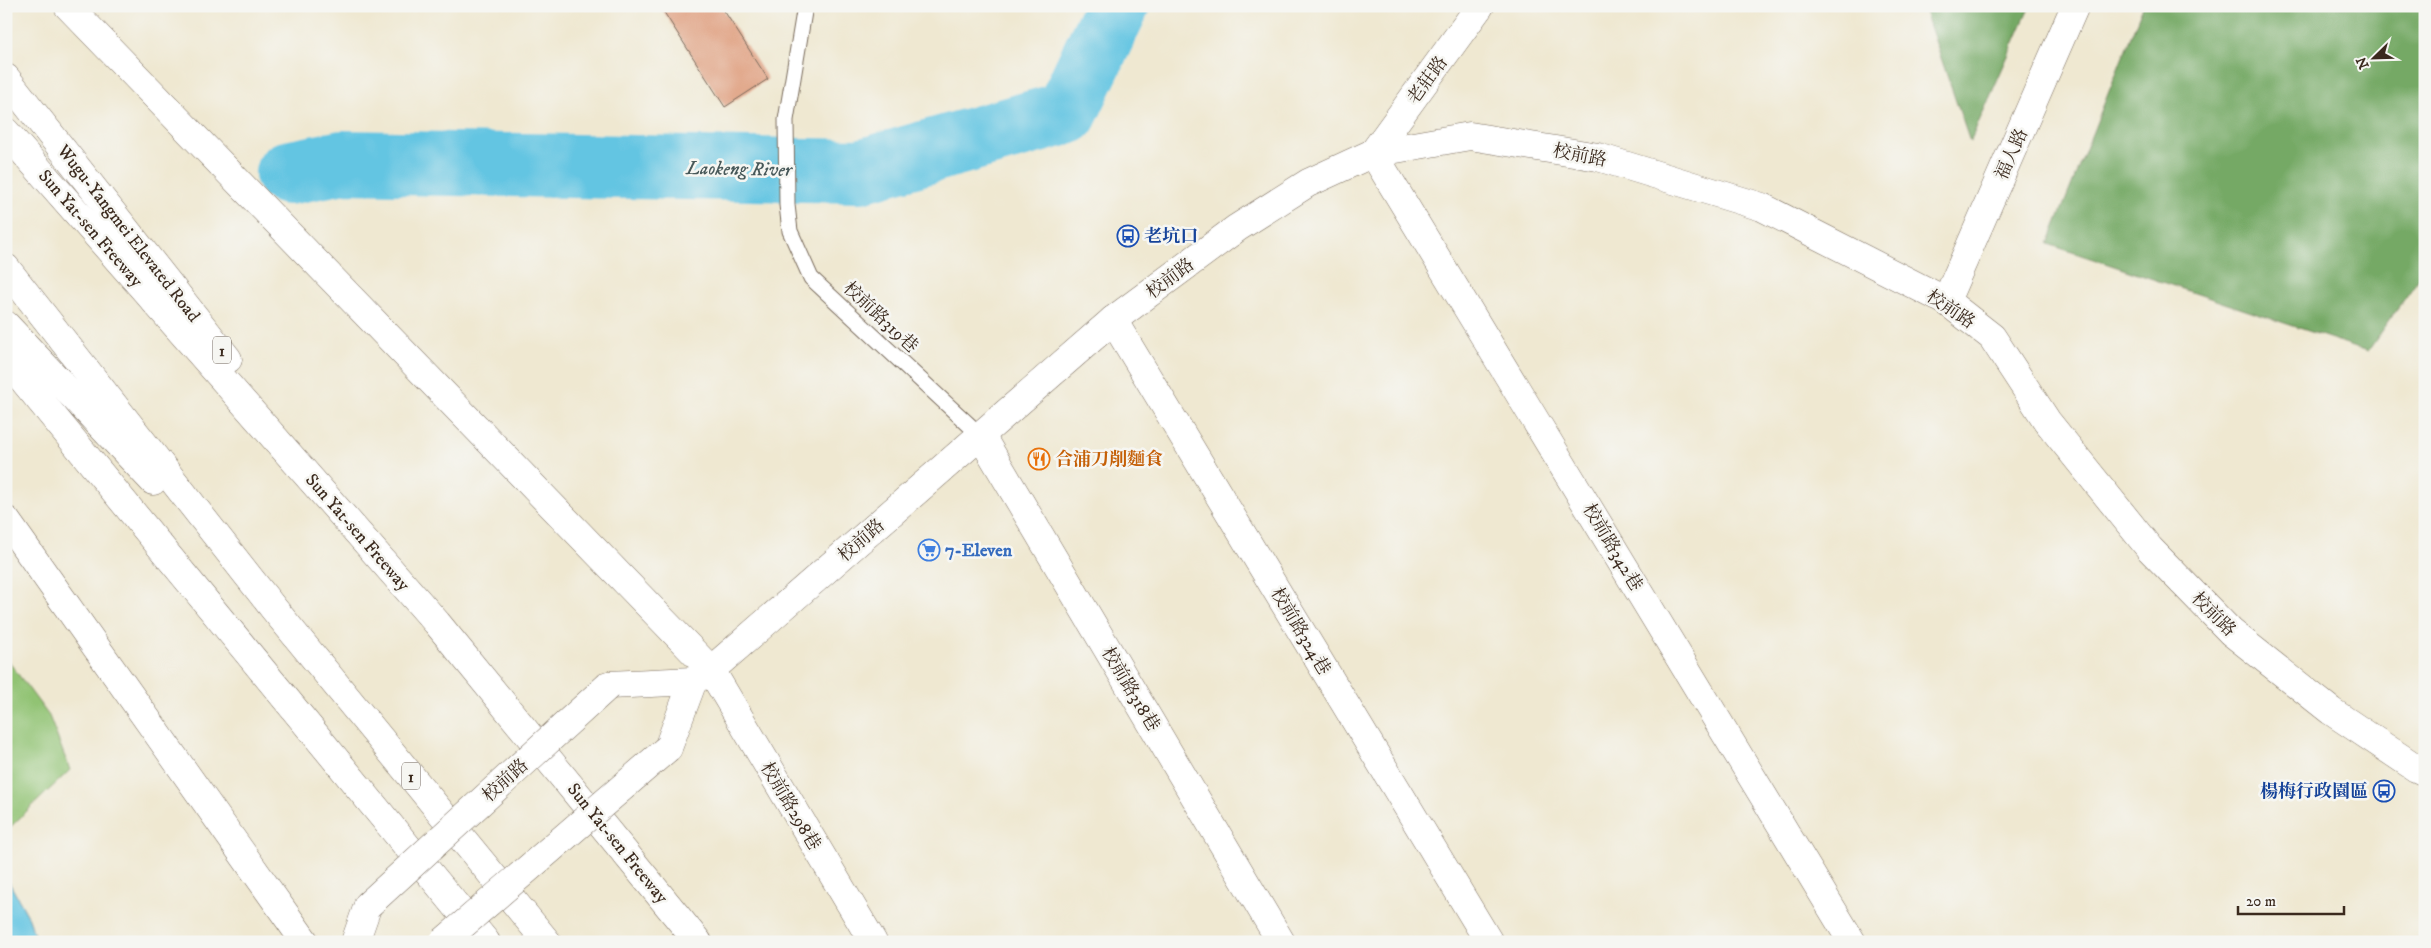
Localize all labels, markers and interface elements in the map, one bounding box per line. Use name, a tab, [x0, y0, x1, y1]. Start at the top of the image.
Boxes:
north arrow	[2348, 32, 2398, 82]
street label: 老莊路	[1403, 52, 1453, 109]
text: N	[2352, 53, 2373, 71]
street label: 福人路	[1991, 125, 2033, 184]
street label: Wugu-Yangmei Elevated Road	[52, 140, 204, 327]
street label: 校前路	[1551, 140, 1608, 172]
water label: Laokeng River	[685, 157, 794, 182]
street label: Sun Yat-sen Freeway	[33, 165, 148, 292]
bus stop icon: 老坑口	[1116, 224, 1140, 248]
place label: 老坑口	[1144, 226, 1198, 248]
street label: 校前路	[1142, 254, 1199, 304]
street label: 校前路319巷	[838, 278, 922, 358]
street label: 校前路	[1922, 286, 1979, 334]
road number: 1	[213, 336, 231, 364]
restaurant icon: 合浦刀削麵食	[1027, 447, 1051, 471]
place label: 合浦刀削麵食	[1055, 449, 1163, 471]
street label: Sun Yat-sen Freeway	[300, 469, 415, 596]
street label: 校前路342巷	[1577, 500, 1647, 595]
street label: 校前路	[834, 515, 889, 567]
supermarket icon: 7-Eleven	[917, 538, 941, 562]
place label: 7-Eleven	[945, 540, 1013, 562]
street label: 校前路324巷	[1265, 584, 1335, 679]
street label: 校前路	[2186, 588, 2240, 642]
street label: 校前路318巷	[1096, 643, 1164, 736]
street label: 校前路	[478, 755, 533, 807]
street label: 校前路298巷	[755, 758, 825, 855]
road number: 1	[402, 762, 420, 789]
street label: Sun Yat-sen Freeway	[562, 779, 673, 909]
bus stop icon: 楊梅行政園區	[2372, 779, 2396, 803]
place label: 楊梅行政園區	[2260, 781, 2368, 803]
scale bar	[2238, 883, 2345, 915]
text: 20 m	[2246, 892, 2276, 911]

